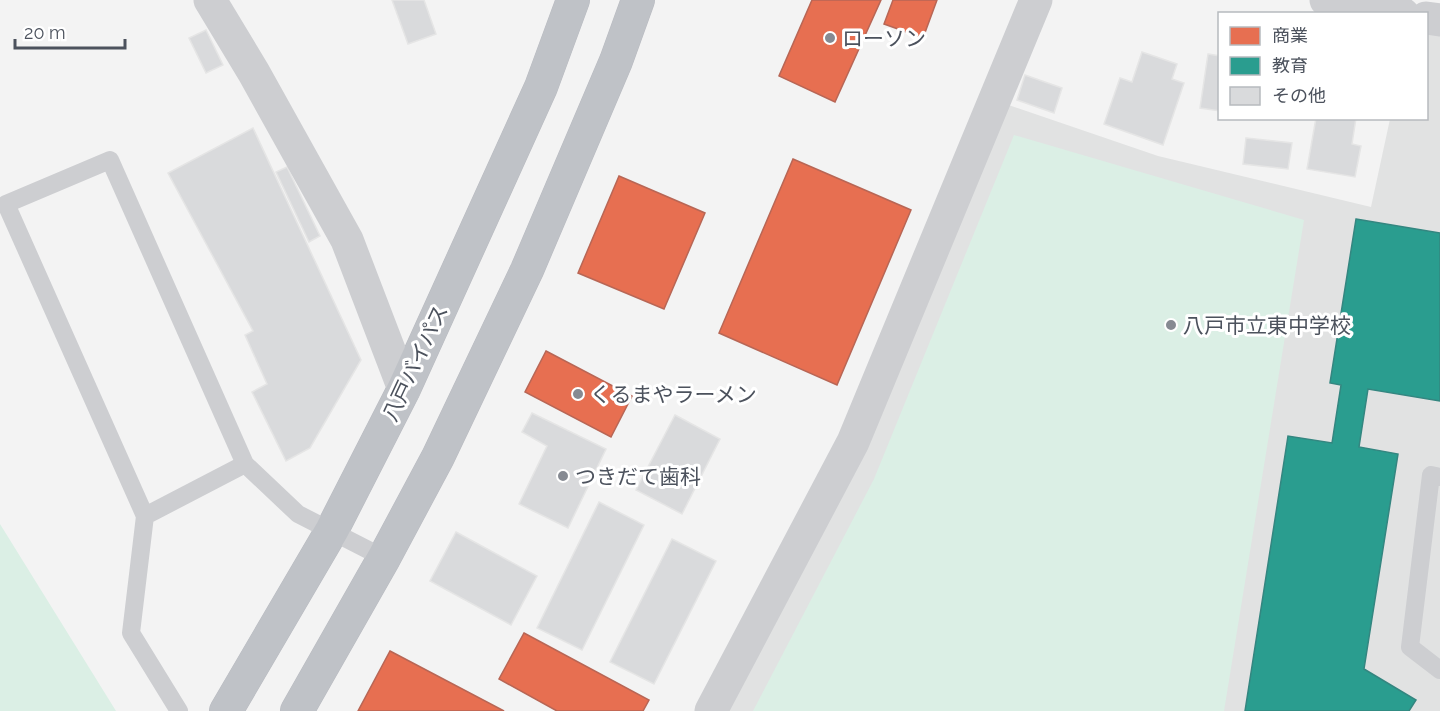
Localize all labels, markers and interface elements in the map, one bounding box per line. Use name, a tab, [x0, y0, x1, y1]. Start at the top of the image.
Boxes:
scale bar	[15, 12, 124, 50]
legend	[1218, 12, 1428, 120]
text: 20 m	[24, 22, 66, 43]
text: 商業	[1272, 25, 1308, 46]
place label: ローソン	[842, 26, 926, 51]
marker: ローソン	[823, 31, 837, 45]
text: 教育	[1272, 55, 1308, 76]
text: その他	[1272, 85, 1326, 106]
street label: 八戸バイパス	[377, 301, 453, 425]
place label: 八戸市立東中学校	[1183, 313, 1351, 338]
marker: 八戸市立東中学校	[1164, 318, 1178, 332]
place label: くるまやラーメン	[590, 382, 757, 407]
marker: くるまやラーメン	[571, 387, 585, 401]
place label: つきだて歯科	[575, 464, 701, 489]
marker: つきだて歯科	[556, 469, 570, 483]

